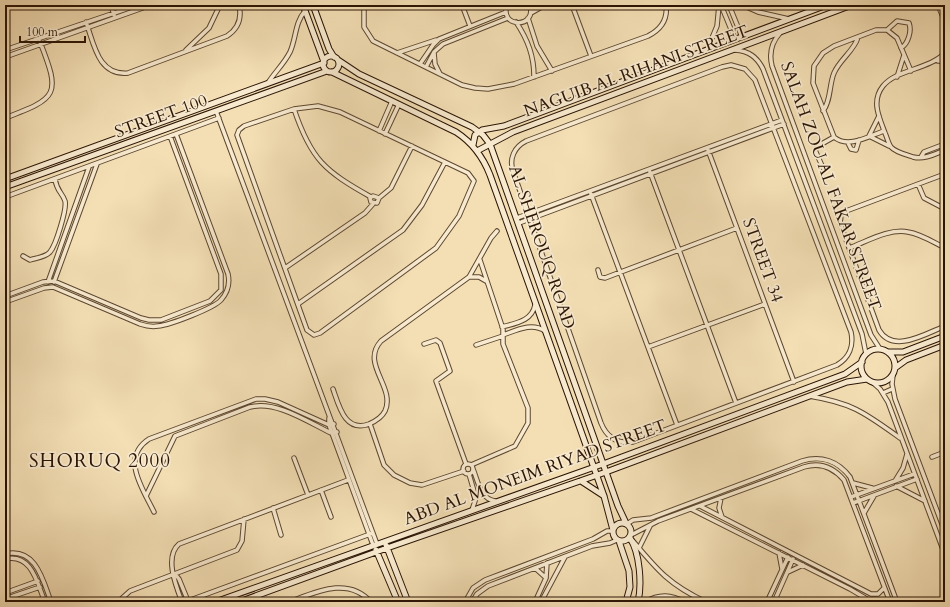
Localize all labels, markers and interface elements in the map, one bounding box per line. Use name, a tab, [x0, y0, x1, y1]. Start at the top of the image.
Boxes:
scale bar	[20, 18, 85, 44]
street label: NAGUIB AL RIHANI STREET	[520, 20, 752, 122]
text: 100 m	[26, 24, 59, 40]
street label: SALAH ZOU AL FAKAR STREET	[775, 58, 887, 314]
street label: STREET 100	[112, 89, 211, 143]
street label: AL SHEROUQ ROAD	[503, 162, 581, 332]
street label: STREET 34	[737, 215, 789, 306]
street label: ABD AL MONEIM RIYAD STREET	[400, 414, 670, 530]
district label: SHORUQ 2000	[29, 448, 171, 474]

